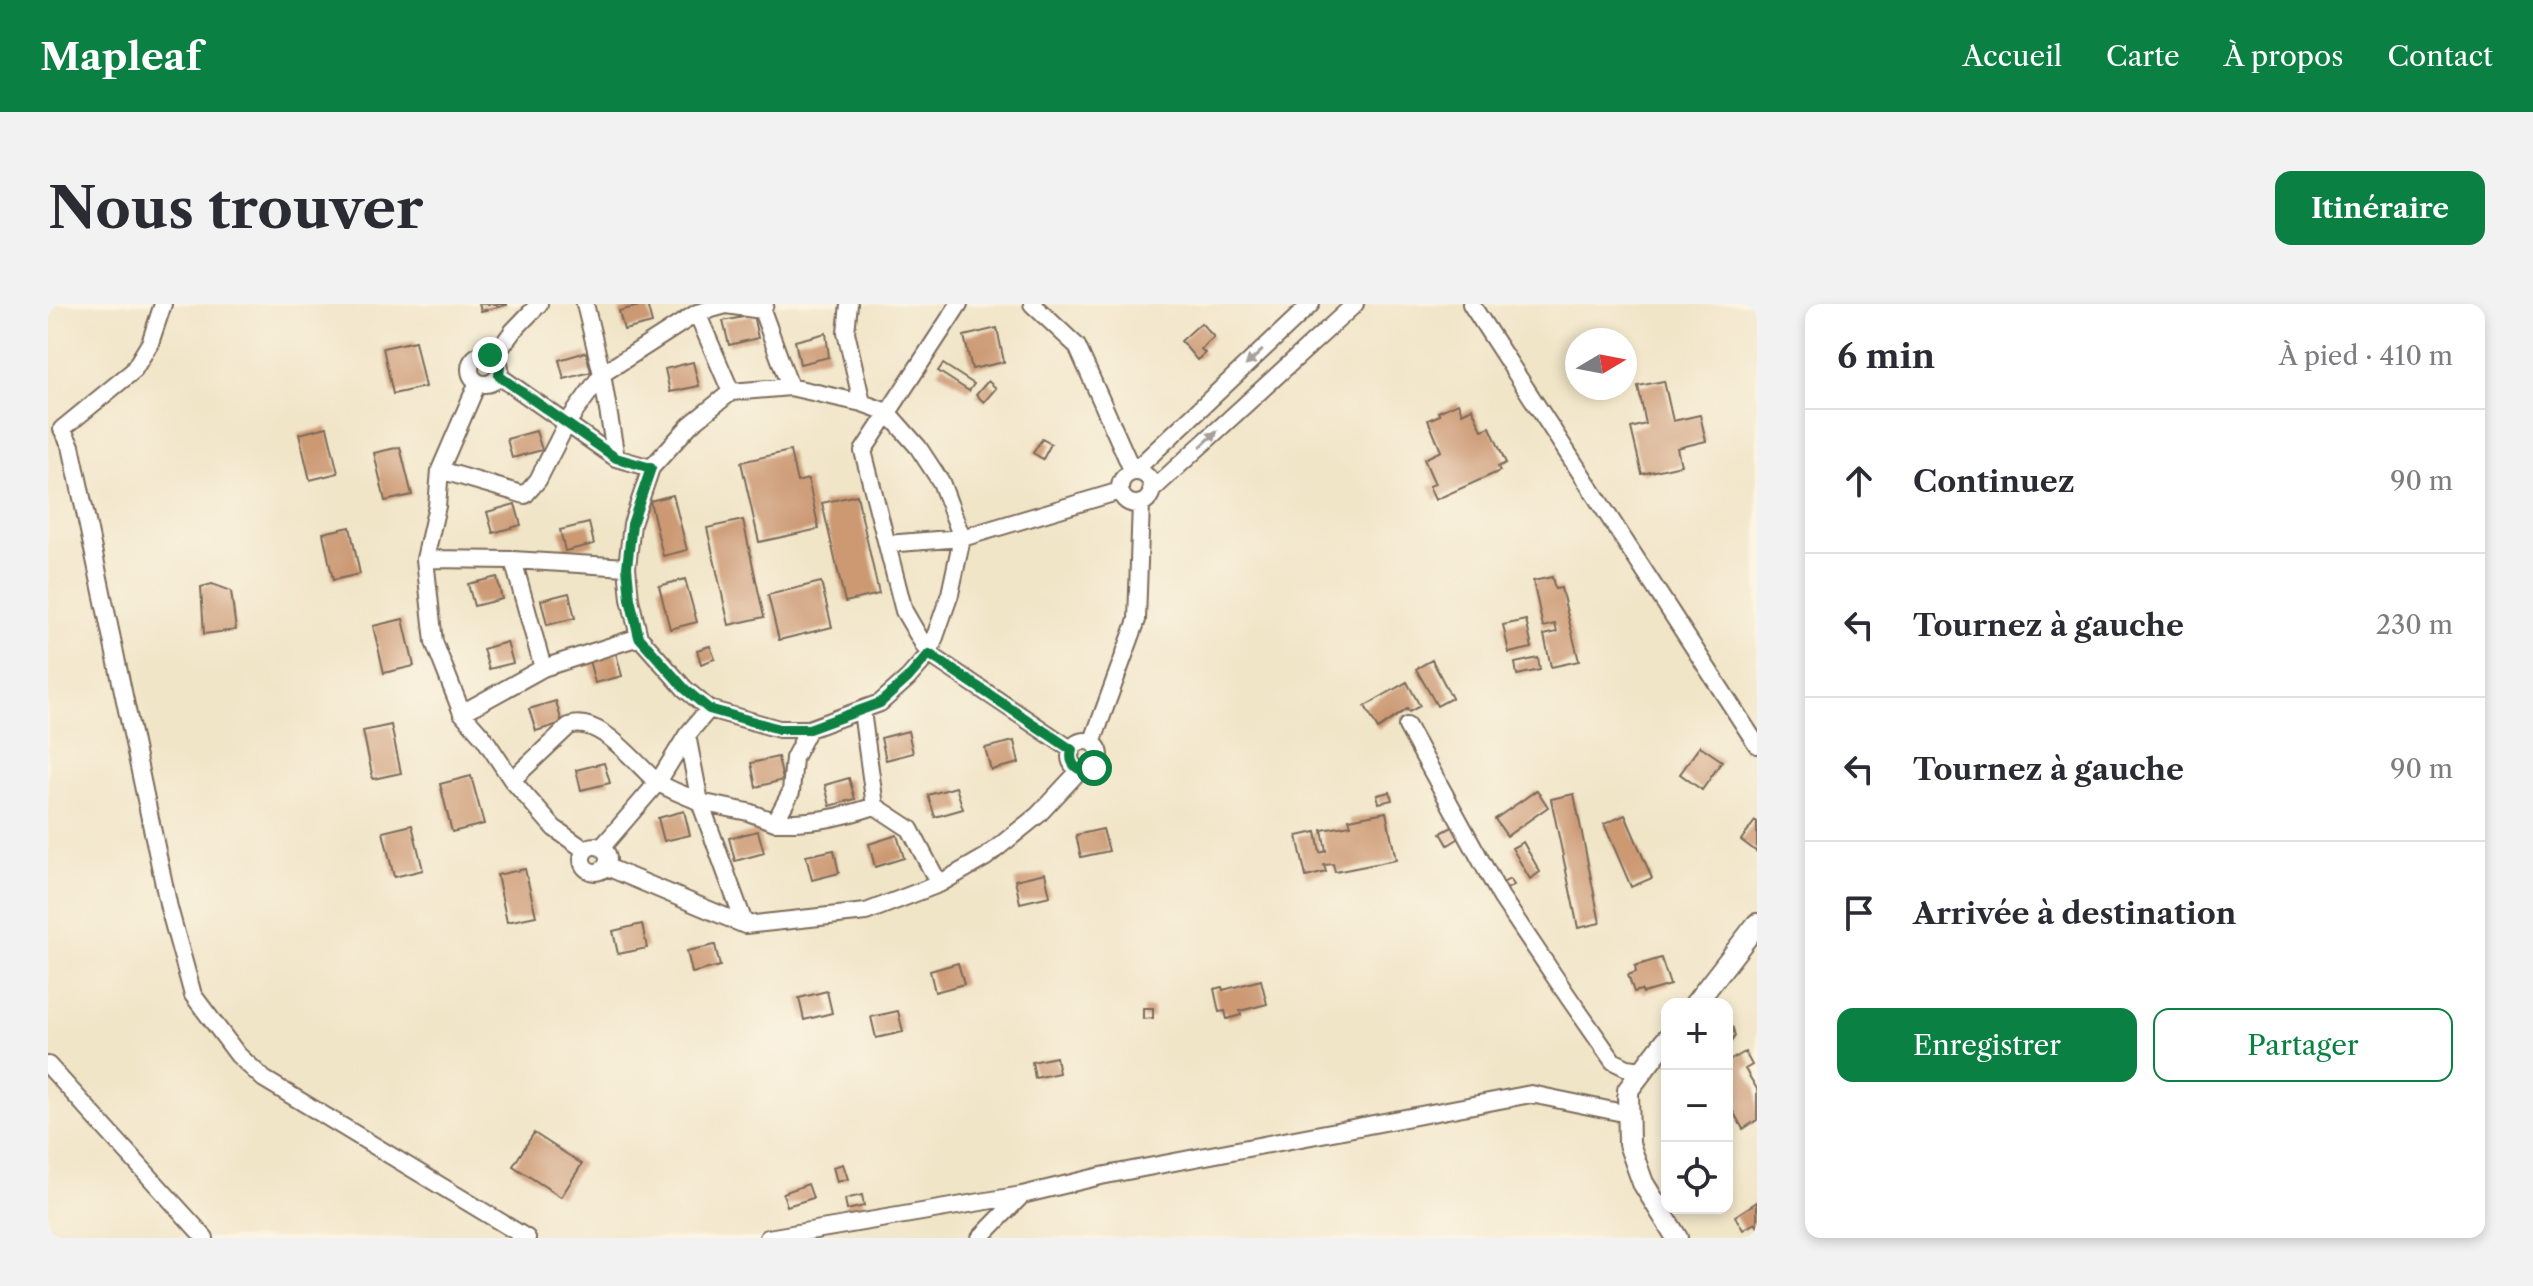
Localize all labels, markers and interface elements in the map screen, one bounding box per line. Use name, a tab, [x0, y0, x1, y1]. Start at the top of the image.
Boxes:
text: Mapleaf	[40, 33, 202, 80]
text: Accueil	[1963, 39, 2062, 73]
text: Carte	[2106, 39, 2180, 73]
text: À propos	[2224, 39, 2343, 73]
text: Contact	[2387, 39, 2493, 73]
button: Itinéraire	[2275, 171, 2485, 245]
text: Nous trouver	[48, 174, 423, 243]
north arrow	[1565, 328, 1637, 400]
text: 6 min	[1837, 335, 1935, 377]
route end	[472, 337, 508, 373]
text: À pied · 410 m	[2279, 340, 2453, 372]
one-way arrow	[1245, 348, 1264, 366]
one-way arrow	[1199, 430, 1218, 448]
icon: ahead	[1837, 459, 1881, 503]
text: Continuez	[1913, 463, 2075, 500]
text: 90 m	[2390, 465, 2453, 497]
icon: left	[1837, 603, 1881, 647]
text: Tournez à gauche	[1913, 607, 2184, 644]
text: 230 m	[2376, 609, 2453, 641]
icon: left	[1837, 747, 1881, 791]
route start	[1076, 750, 1112, 786]
text: Tournez à gauche	[1913, 751, 2184, 788]
text: 90 m	[2390, 753, 2453, 785]
icon: arrive	[1837, 891, 1881, 935]
text: Arrivée à destination	[1913, 895, 2236, 932]
map controls	[1661, 998, 1733, 1214]
button: +	[1661, 998, 1733, 1070]
button: Enregistrer	[1837, 1008, 2137, 1082]
button: Partager	[2153, 1008, 2453, 1082]
button: −	[1661, 1070, 1733, 1142]
button: locate	[1661, 1142, 1733, 1214]

